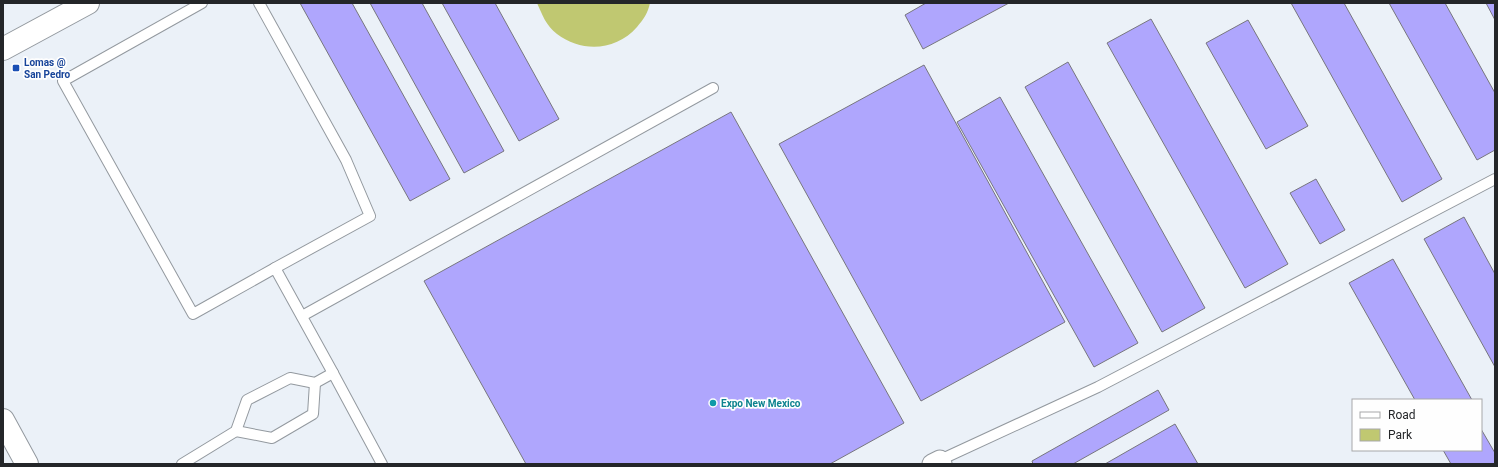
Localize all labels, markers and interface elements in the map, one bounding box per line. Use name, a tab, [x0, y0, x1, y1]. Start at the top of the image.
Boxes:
place label: Lomas @ San Pedro	[24, 57, 71, 80]
marker: Lomas @ San Pedro	[11, 63, 21, 73]
marker: Expo New Mexico	[708, 398, 718, 408]
place label: Expo New Mexico	[721, 398, 801, 409]
legend	[1352, 399, 1482, 451]
text: Road	[1388, 408, 1416, 422]
text: Park	[1388, 428, 1413, 442]

